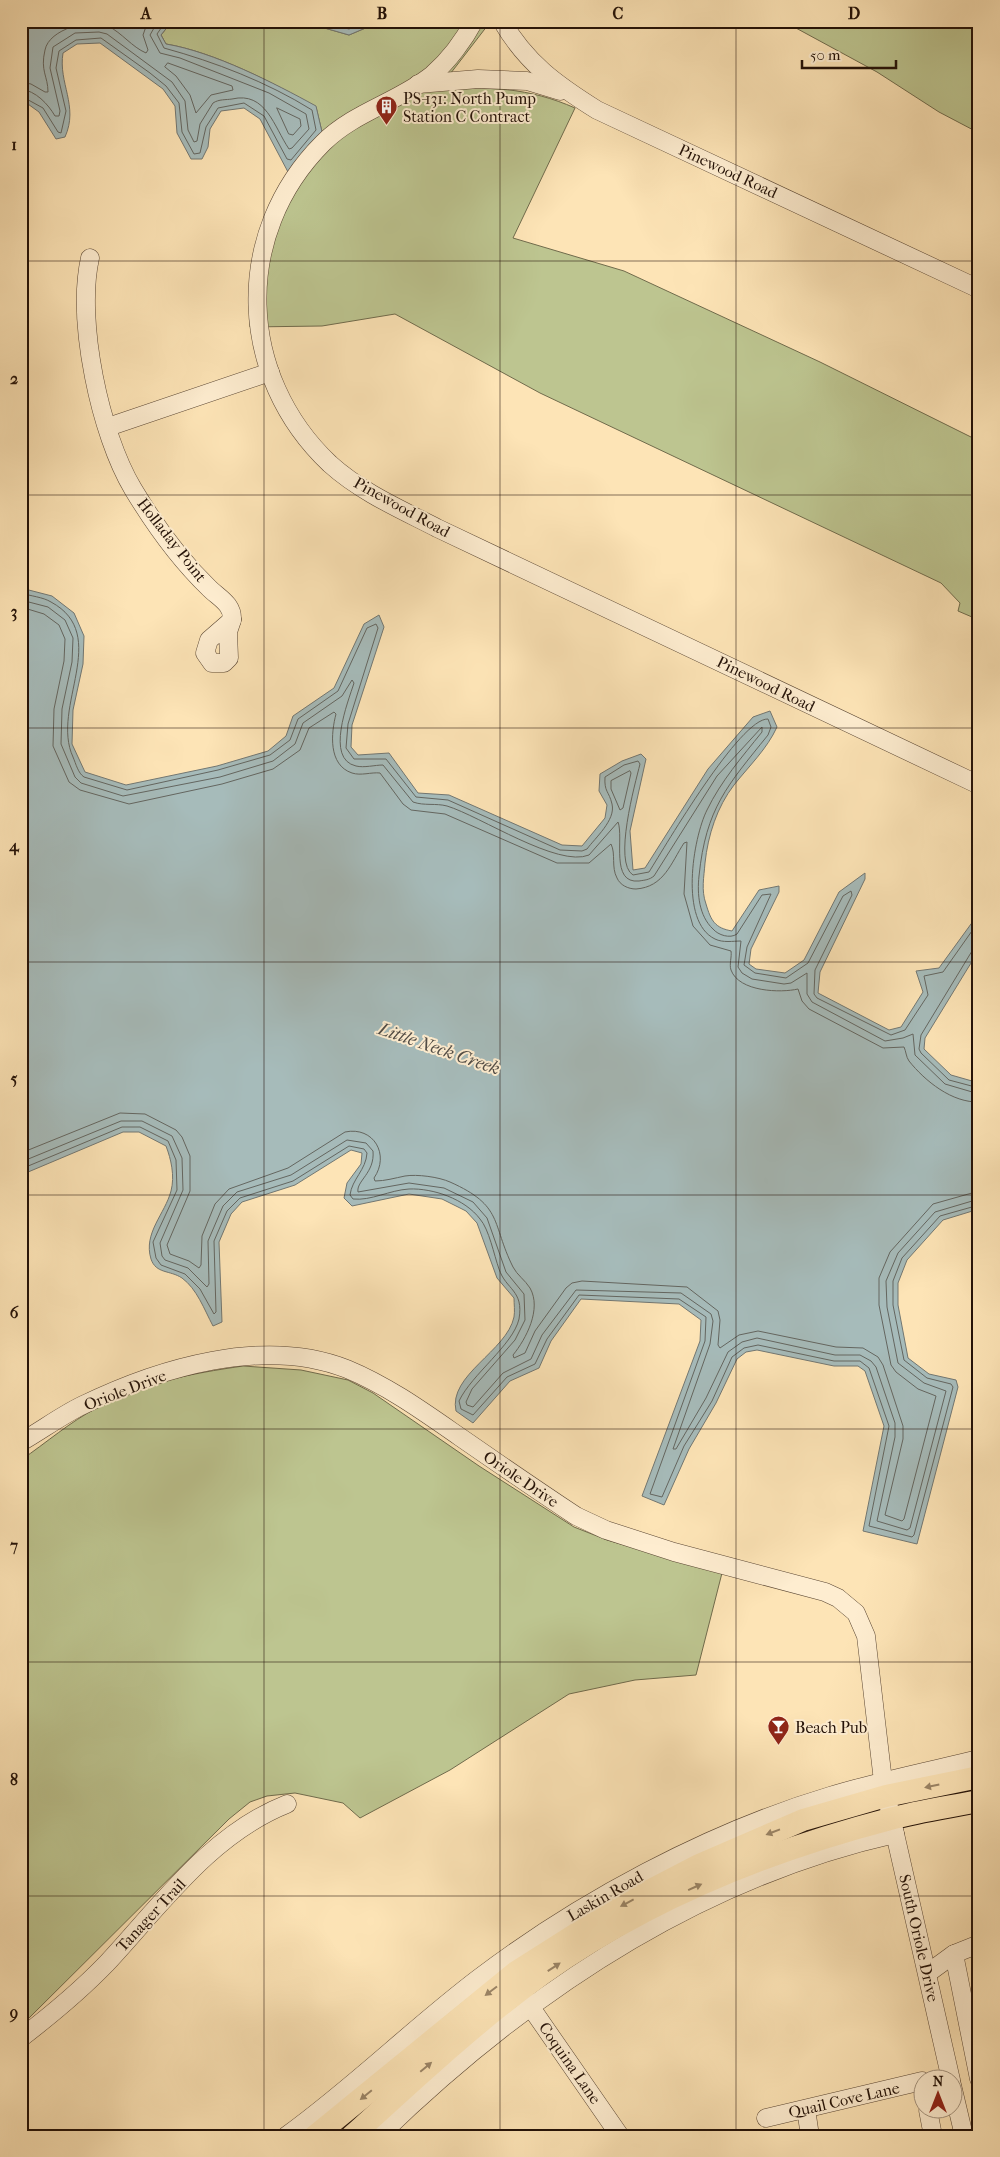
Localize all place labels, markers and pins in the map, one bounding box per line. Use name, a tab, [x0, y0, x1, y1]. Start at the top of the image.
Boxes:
place label: PS-131: North Pump Station C Contract	[403, 89, 536, 126]
building icon: PS-131: North Pump Station C Contract	[375, 95, 399, 126]
bar icon: Beach Pub	[767, 1715, 791, 1746]
place label: Beach Pub	[795, 1718, 867, 1737]

